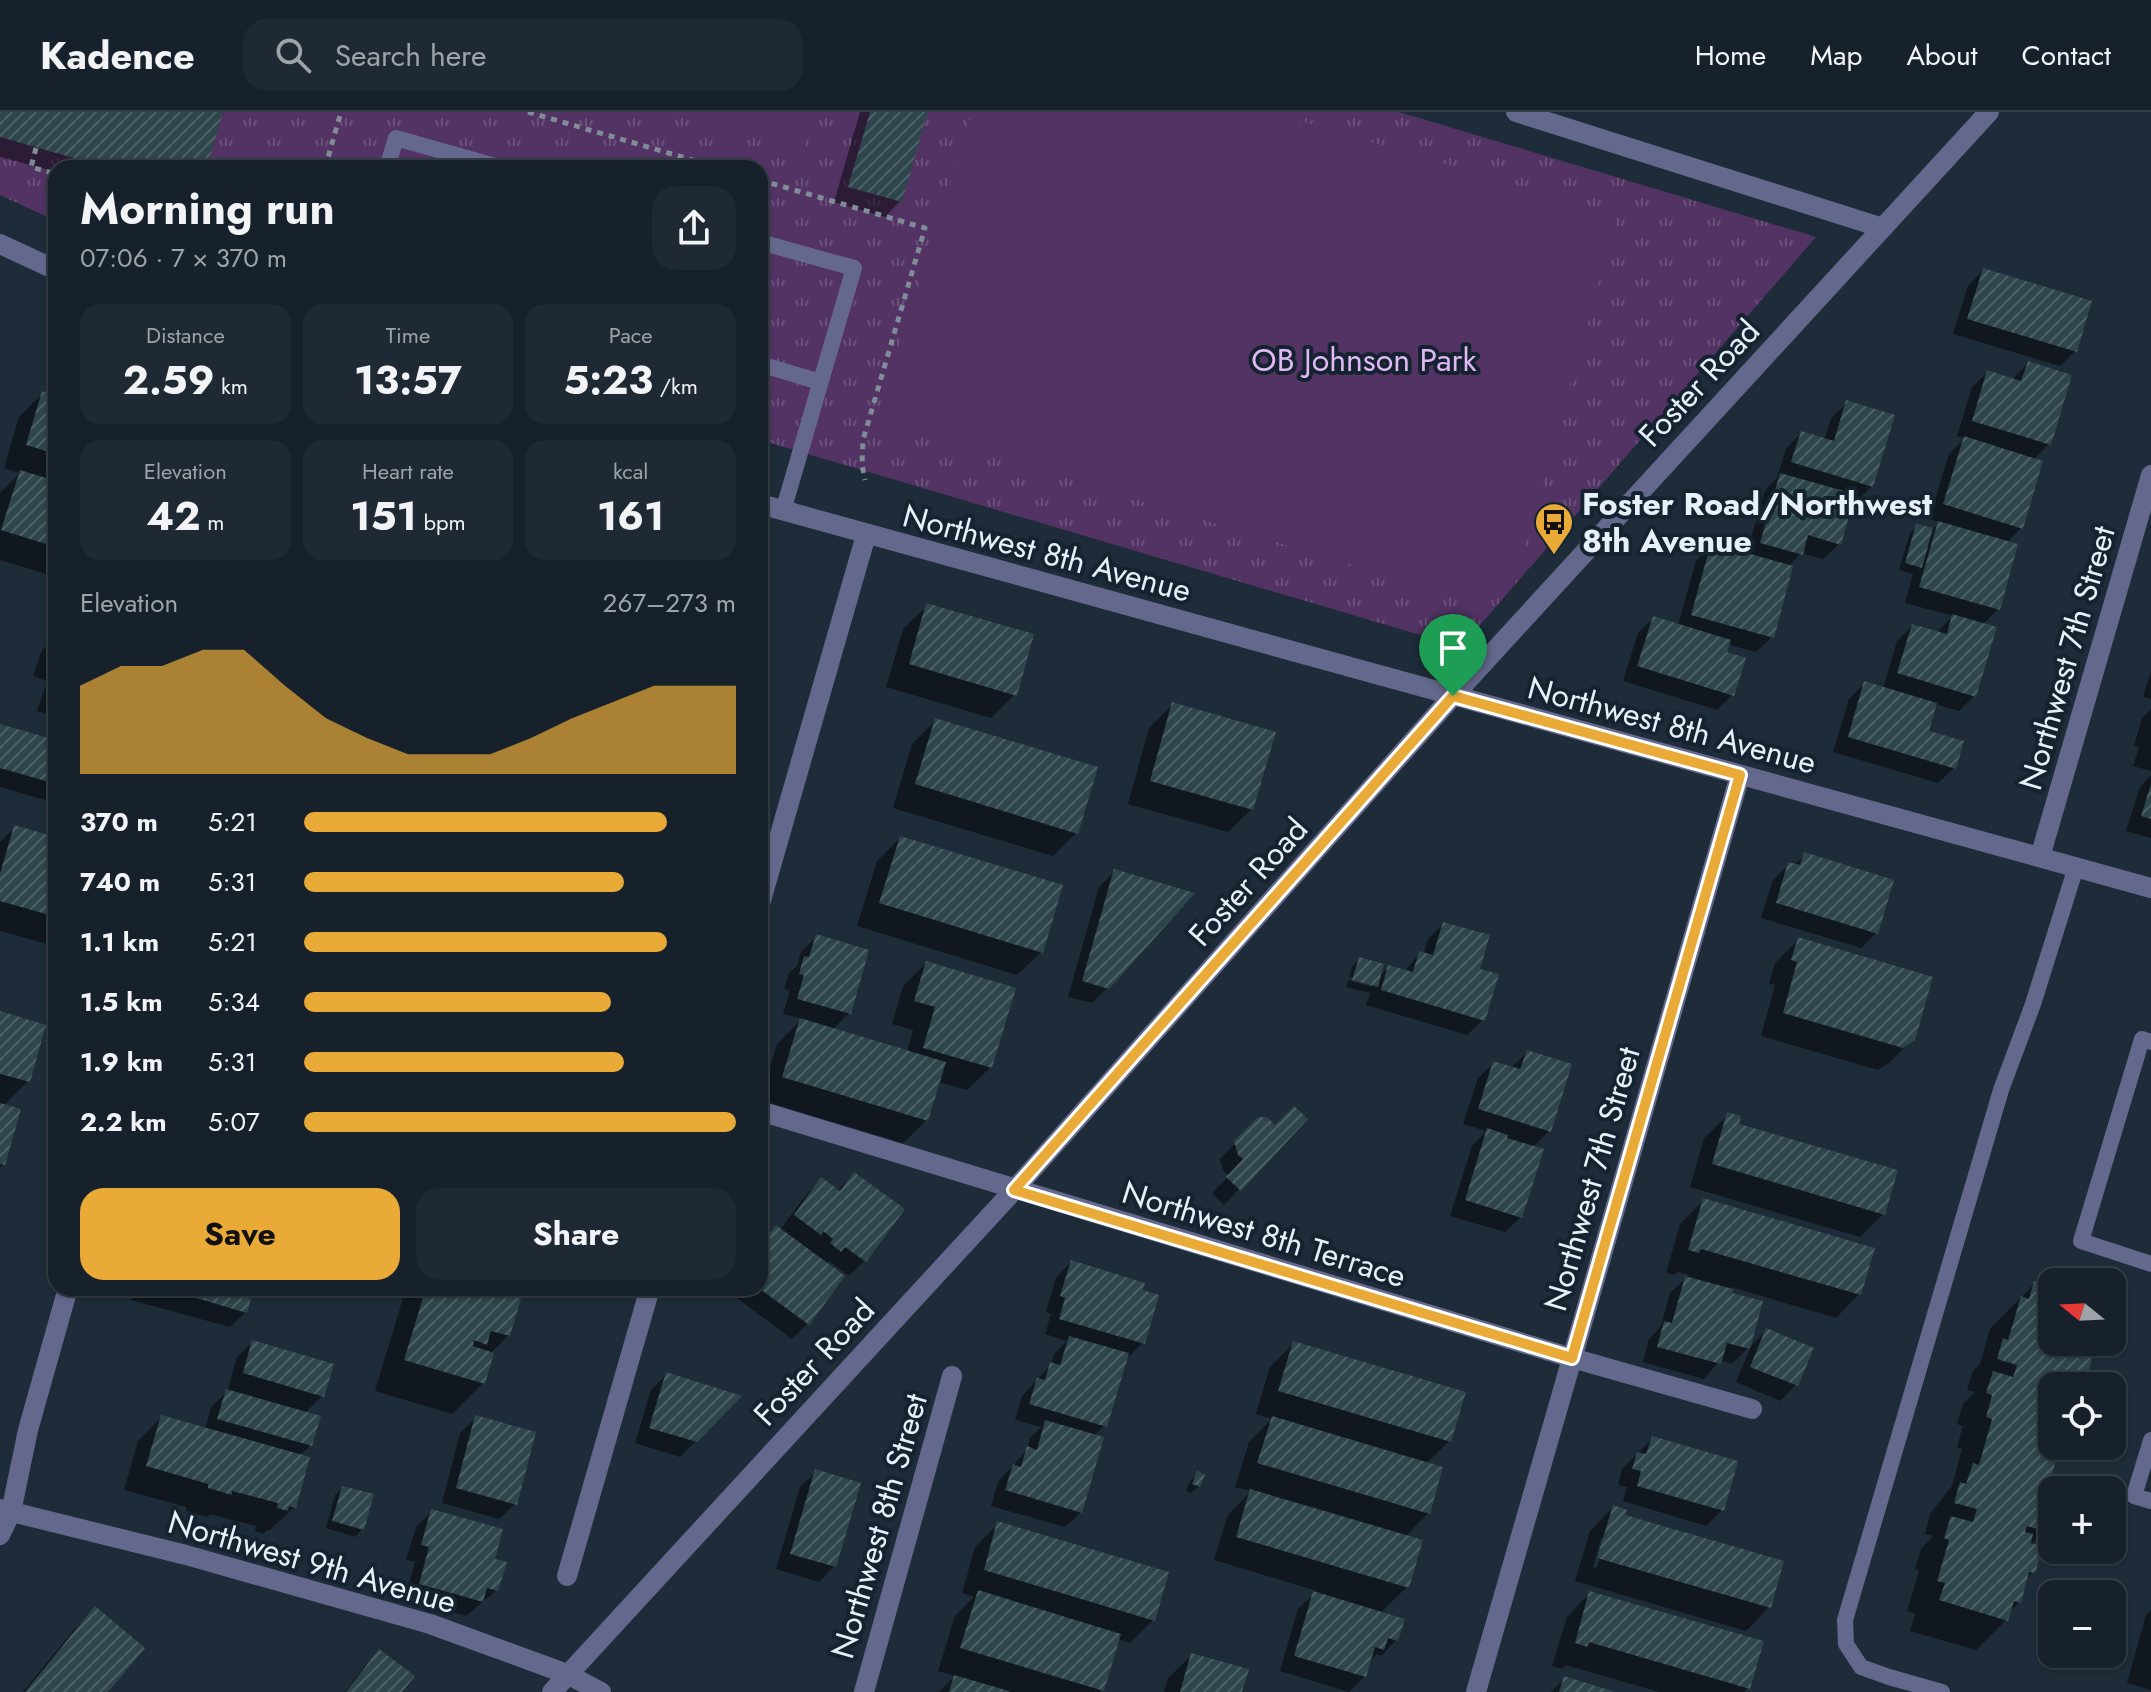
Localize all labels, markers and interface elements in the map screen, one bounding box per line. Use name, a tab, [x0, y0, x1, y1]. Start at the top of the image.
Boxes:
search box	[243, 19, 803, 91]
text: Kadence	[40, 28, 195, 83]
icon: search	[271, 33, 315, 77]
text: Search here	[335, 34, 486, 77]
text: Home	[1695, 35, 1766, 76]
text: Map	[1810, 35, 1862, 76]
text: About	[1906, 35, 1978, 76]
text: Contact	[2022, 35, 2111, 76]
text: Morning run	[80, 177, 335, 241]
button: share	[652, 186, 736, 270]
text: 07:06 · 7 × 370 m	[80, 239, 287, 277]
street label: Foster Road	[1628, 309, 1770, 457]
text: Distance	[146, 319, 225, 351]
text: Time	[386, 319, 430, 351]
text: Pace	[609, 319, 653, 351]
park label: OB Johnson Park	[1251, 337, 1478, 383]
text: 2.59	[123, 351, 214, 409]
text: 13:57	[354, 351, 462, 409]
text: 5:23	[563, 351, 653, 409]
text: km	[214, 370, 248, 402]
text: /km	[653, 370, 698, 402]
text: Elevation	[144, 455, 227, 487]
text: Heart rate	[362, 455, 454, 487]
text: kcal	[613, 455, 648, 487]
place label: Foster Road/Northwest 8th Avenue	[1582, 481, 1933, 564]
text: 42	[146, 487, 201, 545]
text: 151	[350, 487, 417, 545]
text: 161	[597, 487, 664, 545]
street label: Northwest 8th Avenue	[898, 492, 1196, 614]
bus stop icon: Foster Road/Northwest 8th Avenue	[1533, 501, 1575, 556]
text: m	[201, 506, 224, 538]
text: bpm	[417, 506, 466, 538]
street label: Northwest 7th Street	[2007, 520, 2127, 795]
text: Elevation	[80, 584, 178, 622]
text: 267–273 m	[603, 584, 736, 622]
pin	[1419, 614, 1487, 696]
icon: arrive	[1431, 626, 1475, 670]
street label: Northwest 8th Avenue	[1523, 664, 1821, 786]
text: 370 m	[80, 803, 158, 841]
text: 5:21	[208, 803, 257, 841]
street label: Foster Road	[1178, 807, 1318, 957]
text: 740 m	[80, 863, 160, 901]
text: 5:31	[208, 863, 256, 901]
text: 1.1 km	[80, 923, 159, 961]
text: 5:21	[208, 923, 257, 961]
text: 1.5 km	[80, 983, 163, 1021]
text: 5:34	[208, 983, 260, 1021]
street label: Northwest 7th Street	[1532, 1041, 1652, 1316]
text: 1.9 km	[80, 1043, 163, 1081]
text: 5:31	[208, 1043, 256, 1081]
text: 2.2 km	[80, 1103, 167, 1141]
text: 5:07	[208, 1103, 260, 1141]
street label: Northwest 8th Terrace	[1117, 1169, 1411, 1299]
button: Save	[80, 1188, 400, 1280]
button: Share	[416, 1188, 736, 1280]
north arrow	[2038, 1268, 2126, 1356]
map controls	[2038, 1268, 2126, 1668]
street label: Foster Road	[743, 1288, 885, 1436]
button: locate	[2038, 1372, 2126, 1460]
street label: Northwest 8th Street	[819, 1388, 939, 1664]
button: +	[2038, 1476, 2126, 1564]
street label: Northwest 9th Avenue	[163, 1499, 461, 1625]
button: −	[2038, 1580, 2126, 1668]

